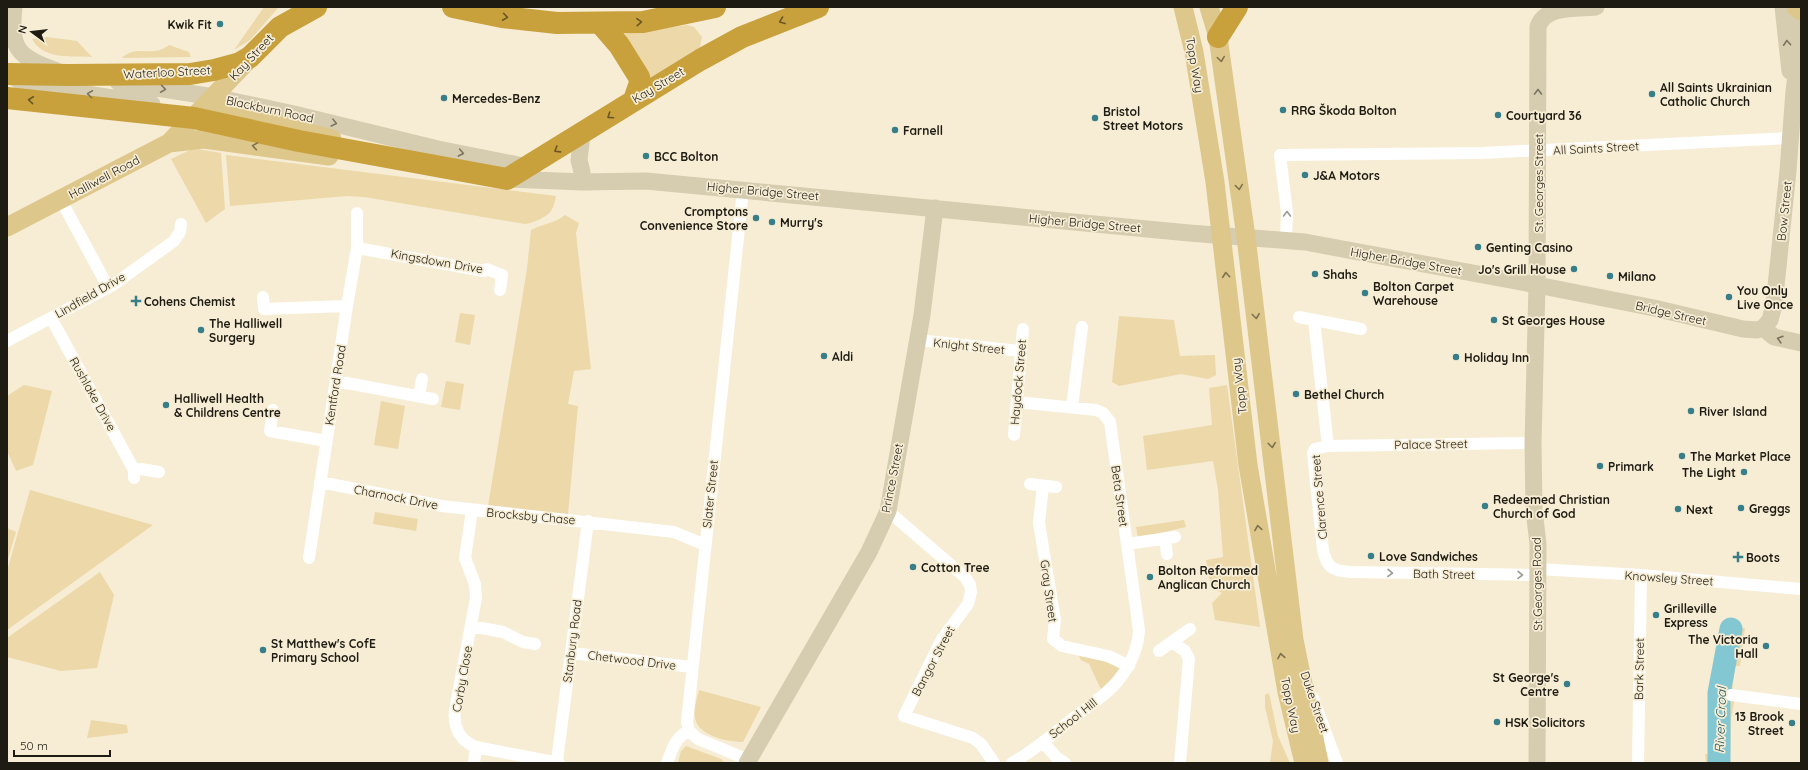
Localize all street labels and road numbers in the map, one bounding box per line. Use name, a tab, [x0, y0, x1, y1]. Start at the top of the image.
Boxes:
street label: Kay Street	[226, 31, 276, 83]
street label: Topp Way	[1183, 36, 1207, 94]
street label: Waterloo Street	[123, 62, 211, 82]
street label: Kay Street	[629, 64, 687, 106]
street label: Blackburn Road	[225, 92, 315, 126]
street label: St. Georges Street	[1531, 134, 1546, 232]
street label: All Saints Street	[1553, 138, 1639, 158]
street label: Halliwell Road	[66, 152, 142, 202]
street label: Higher Bridge Street	[706, 179, 820, 203]
street label: Bow Street	[1773, 180, 1795, 242]
street label: Higher Bridge Street	[1028, 211, 1142, 235]
street label: Higher Bridge Street	[1349, 244, 1463, 278]
street label: Kingsdown Drive	[390, 246, 484, 277]
street label: Lindfield Drive	[52, 269, 128, 321]
street label: Bridge Street	[1634, 298, 1708, 328]
street label: Knight Street	[932, 335, 1006, 357]
street label: Haydock Street	[1007, 339, 1029, 425]
street label: Kentford Road	[321, 344, 349, 426]
street label: Rushlake Drive	[66, 354, 120, 434]
street label: Topp Way	[1228, 357, 1250, 415]
street label: Palace Street	[1394, 436, 1468, 452]
street label: Prince Street	[878, 442, 906, 514]
street label: Clarence Street	[1308, 454, 1330, 540]
street label: Slater Street	[699, 459, 721, 529]
street label: Beta Street	[1108, 464, 1132, 528]
street label: Charnock Drive	[353, 481, 440, 513]
street label: Brocksby Chase	[486, 505, 576, 527]
street label: St Georges Road	[1529, 537, 1545, 631]
street label: Gray Street	[1037, 559, 1061, 623]
street label: Bath Street	[1413, 566, 1475, 582]
street label: Knowsley Street	[1624, 567, 1714, 589]
street label: Stanbury Road	[559, 599, 585, 683]
street label: Bangor Street	[908, 623, 958, 699]
street label: Bark Street	[1631, 638, 1647, 700]
street label: Corby Close	[449, 644, 475, 713]
street label: Chetwood Drive	[587, 647, 677, 673]
street label: Duke Street	[1297, 669, 1333, 735]
street label: Topp Way	[1278, 676, 1304, 734]
street label: School Hill	[1046, 695, 1100, 741]

